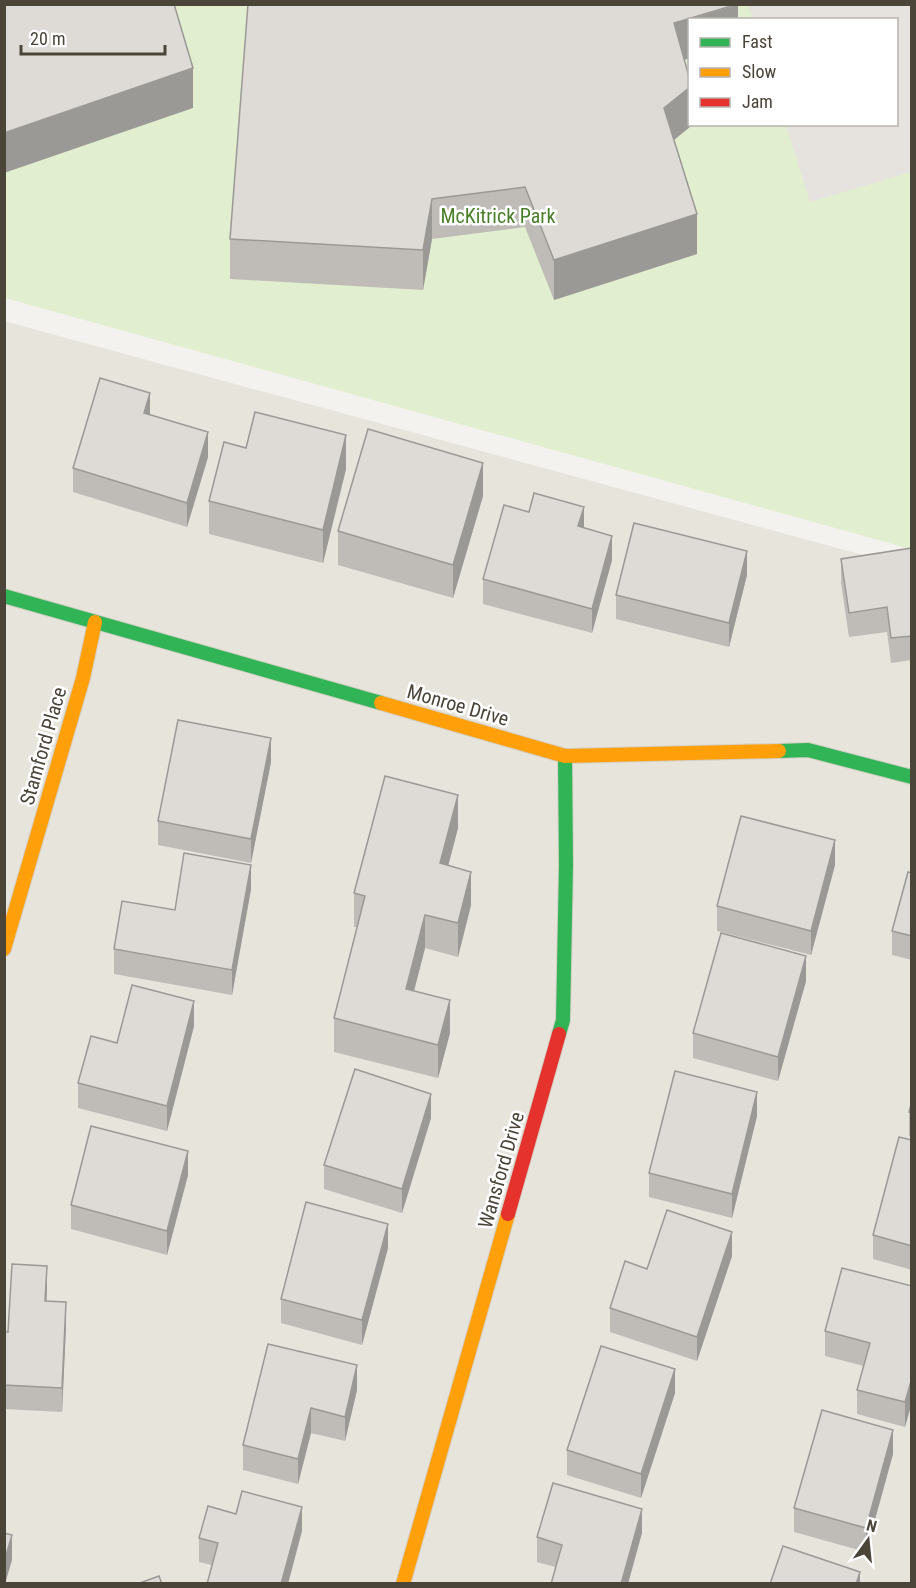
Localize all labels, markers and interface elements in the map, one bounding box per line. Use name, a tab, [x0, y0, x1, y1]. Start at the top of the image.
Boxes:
scale bar	[21, 18, 165, 56]
legend	[688, 18, 898, 126]
text: 20 m	[30, 28, 65, 49]
text: Fast	[742, 31, 773, 52]
text: Slow	[742, 61, 777, 82]
text: Jam	[742, 91, 773, 112]
park label: McKitrick Park	[441, 204, 555, 228]
street label: Monroe Drive	[404, 679, 512, 731]
street label: Stamford Place	[15, 684, 71, 808]
street label: Wansford Drive	[473, 1109, 529, 1231]
north arrow	[838, 1510, 898, 1570]
text: N	[865, 1516, 879, 1536]

